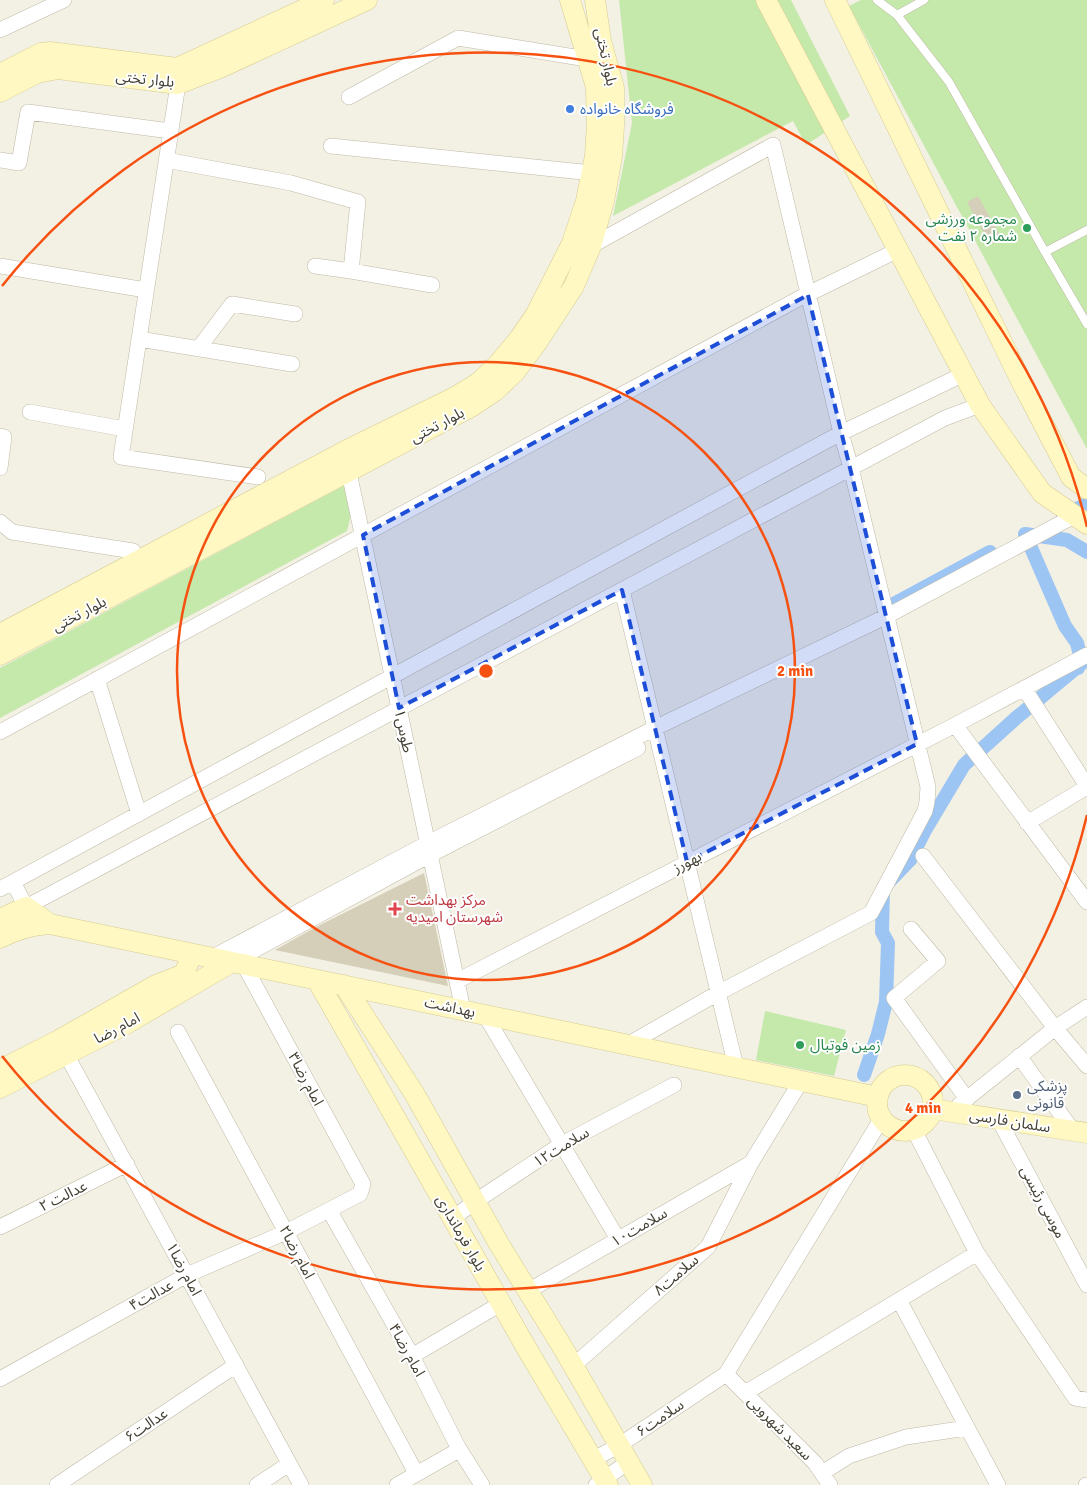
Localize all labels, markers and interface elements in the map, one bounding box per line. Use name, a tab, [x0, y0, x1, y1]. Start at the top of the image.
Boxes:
street label: بلوار تختی	[591, 26, 621, 88]
street label: بلوار تختی	[115, 67, 175, 91]
place label: فروشگاه خانواده	[580, 100, 674, 118]
marker: فروشگاه خانواده	[564, 103, 576, 115]
place label: مجموعه ورزشی شماره ۲ نفت	[926, 210, 1017, 245]
marker: مجموعه ورزشی شماره ۲ نفت	[1021, 222, 1033, 234]
street label: بلوار تختی	[407, 403, 467, 447]
street label: بلوار تختی	[49, 592, 109, 636]
centre of rings	[477, 662, 495, 680]
text: 2 min	[777, 662, 813, 680]
street label: طوس۱	[391, 708, 417, 754]
street label: بهورز	[669, 847, 704, 877]
place label: مرکز بهداشت شهرستان امیدیه	[406, 891, 503, 926]
marker: مرکز بهداشت شهرستان امیدیه	[388, 902, 402, 916]
street label: بهداشت	[423, 993, 477, 1021]
street label: امام رضا	[91, 1008, 144, 1049]
place label: زمین فوتبال	[810, 1036, 881, 1054]
marker: زمین فوتبال	[794, 1039, 806, 1051]
street label: امام رضا۳	[283, 1049, 328, 1110]
place label: پزشکی قانونی	[1027, 1077, 1067, 1112]
marker: پزشکی قانونی	[1011, 1089, 1023, 1101]
text: 4 min	[905, 1099, 941, 1117]
street label: سلمان فارسی	[968, 1106, 1052, 1136]
street label: سلامت۱۲	[530, 1123, 592, 1171]
street label: موسی رئیسی	[1016, 1163, 1070, 1241]
street label: عدالت ۲	[36, 1176, 90, 1215]
street label: بلوار فرمانداری	[432, 1192, 490, 1274]
street label: سلامت۱۰	[608, 1204, 671, 1250]
street label: امام رضا۲	[274, 1222, 319, 1283]
street label: امام رضا۱	[161, 1239, 206, 1300]
street label: سلامت۸	[650, 1250, 702, 1299]
street label: عدالت۴	[126, 1275, 177, 1315]
street label: امام رضا۴	[383, 1320, 429, 1381]
street label: سعید شهرویی	[744, 1392, 816, 1464]
street label: سلامت۶	[633, 1395, 687, 1440]
street label: عدالت۶	[121, 1404, 171, 1446]

